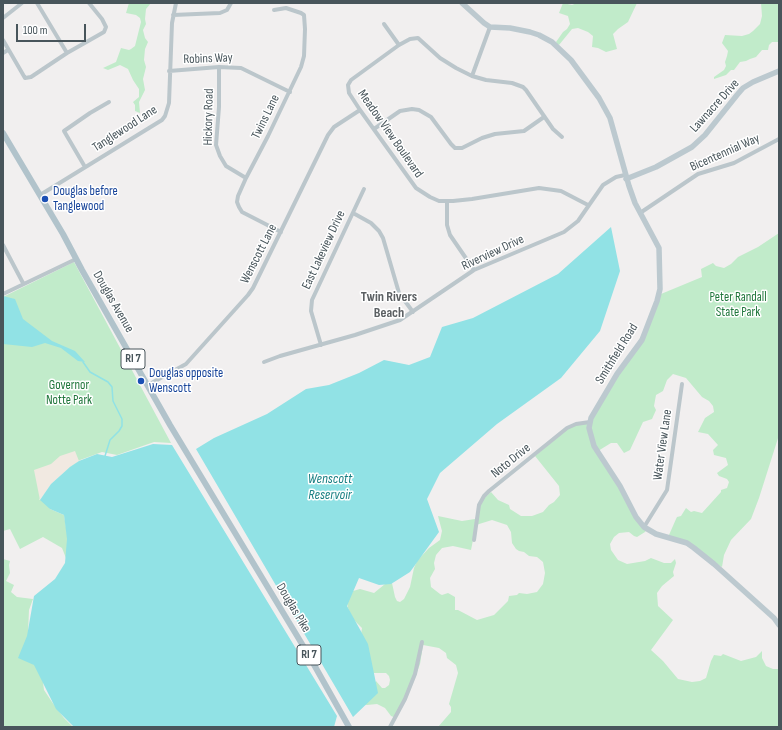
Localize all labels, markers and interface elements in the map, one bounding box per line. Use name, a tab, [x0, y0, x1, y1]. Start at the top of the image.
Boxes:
scale bar	[18, 16, 88, 42]
text: 100 m	[23, 23, 48, 38]
street label: Robins Way	[183, 50, 233, 68]
street label: Lawnacre Drive	[687, 76, 743, 136]
street label: Meadow View Boulevard	[354, 87, 426, 181]
street label: Hickory Road	[201, 88, 217, 146]
street label: Twins Lane	[249, 92, 283, 142]
street label: Tanglewood Lane	[90, 102, 160, 156]
street label: Bicentennial Way	[688, 131, 762, 175]
place label: Douglas before Tanglewood	[53, 184, 118, 215]
marker: Douglas before Tanglewood	[40, 194, 50, 204]
street label: East Lakeview Drive	[299, 208, 349, 292]
street label: Wenscott Lane	[237, 222, 281, 286]
street label: Riverview Drive	[459, 232, 527, 274]
street label: Douglas Avenue	[89, 269, 137, 335]
district label: Twin Rivers Beach	[361, 289, 417, 322]
park label: Peter Randall State Park	[709, 290, 767, 321]
street label: Smithfield Road	[592, 321, 642, 387]
road number: RI 7	[121, 349, 145, 369]
place label: Douglas opposite Wenscott	[149, 366, 223, 397]
marker: Douglas opposite Wenscott	[136, 376, 146, 386]
park label: Governor Notte Park	[46, 378, 92, 409]
street label: Water View Lane	[650, 409, 676, 481]
street label: Noto Drive	[488, 440, 534, 482]
water label: Wenscott Reservoir	[308, 471, 352, 504]
street label: Douglas Pike	[272, 581, 314, 635]
road number: RI 7	[297, 645, 321, 665]

